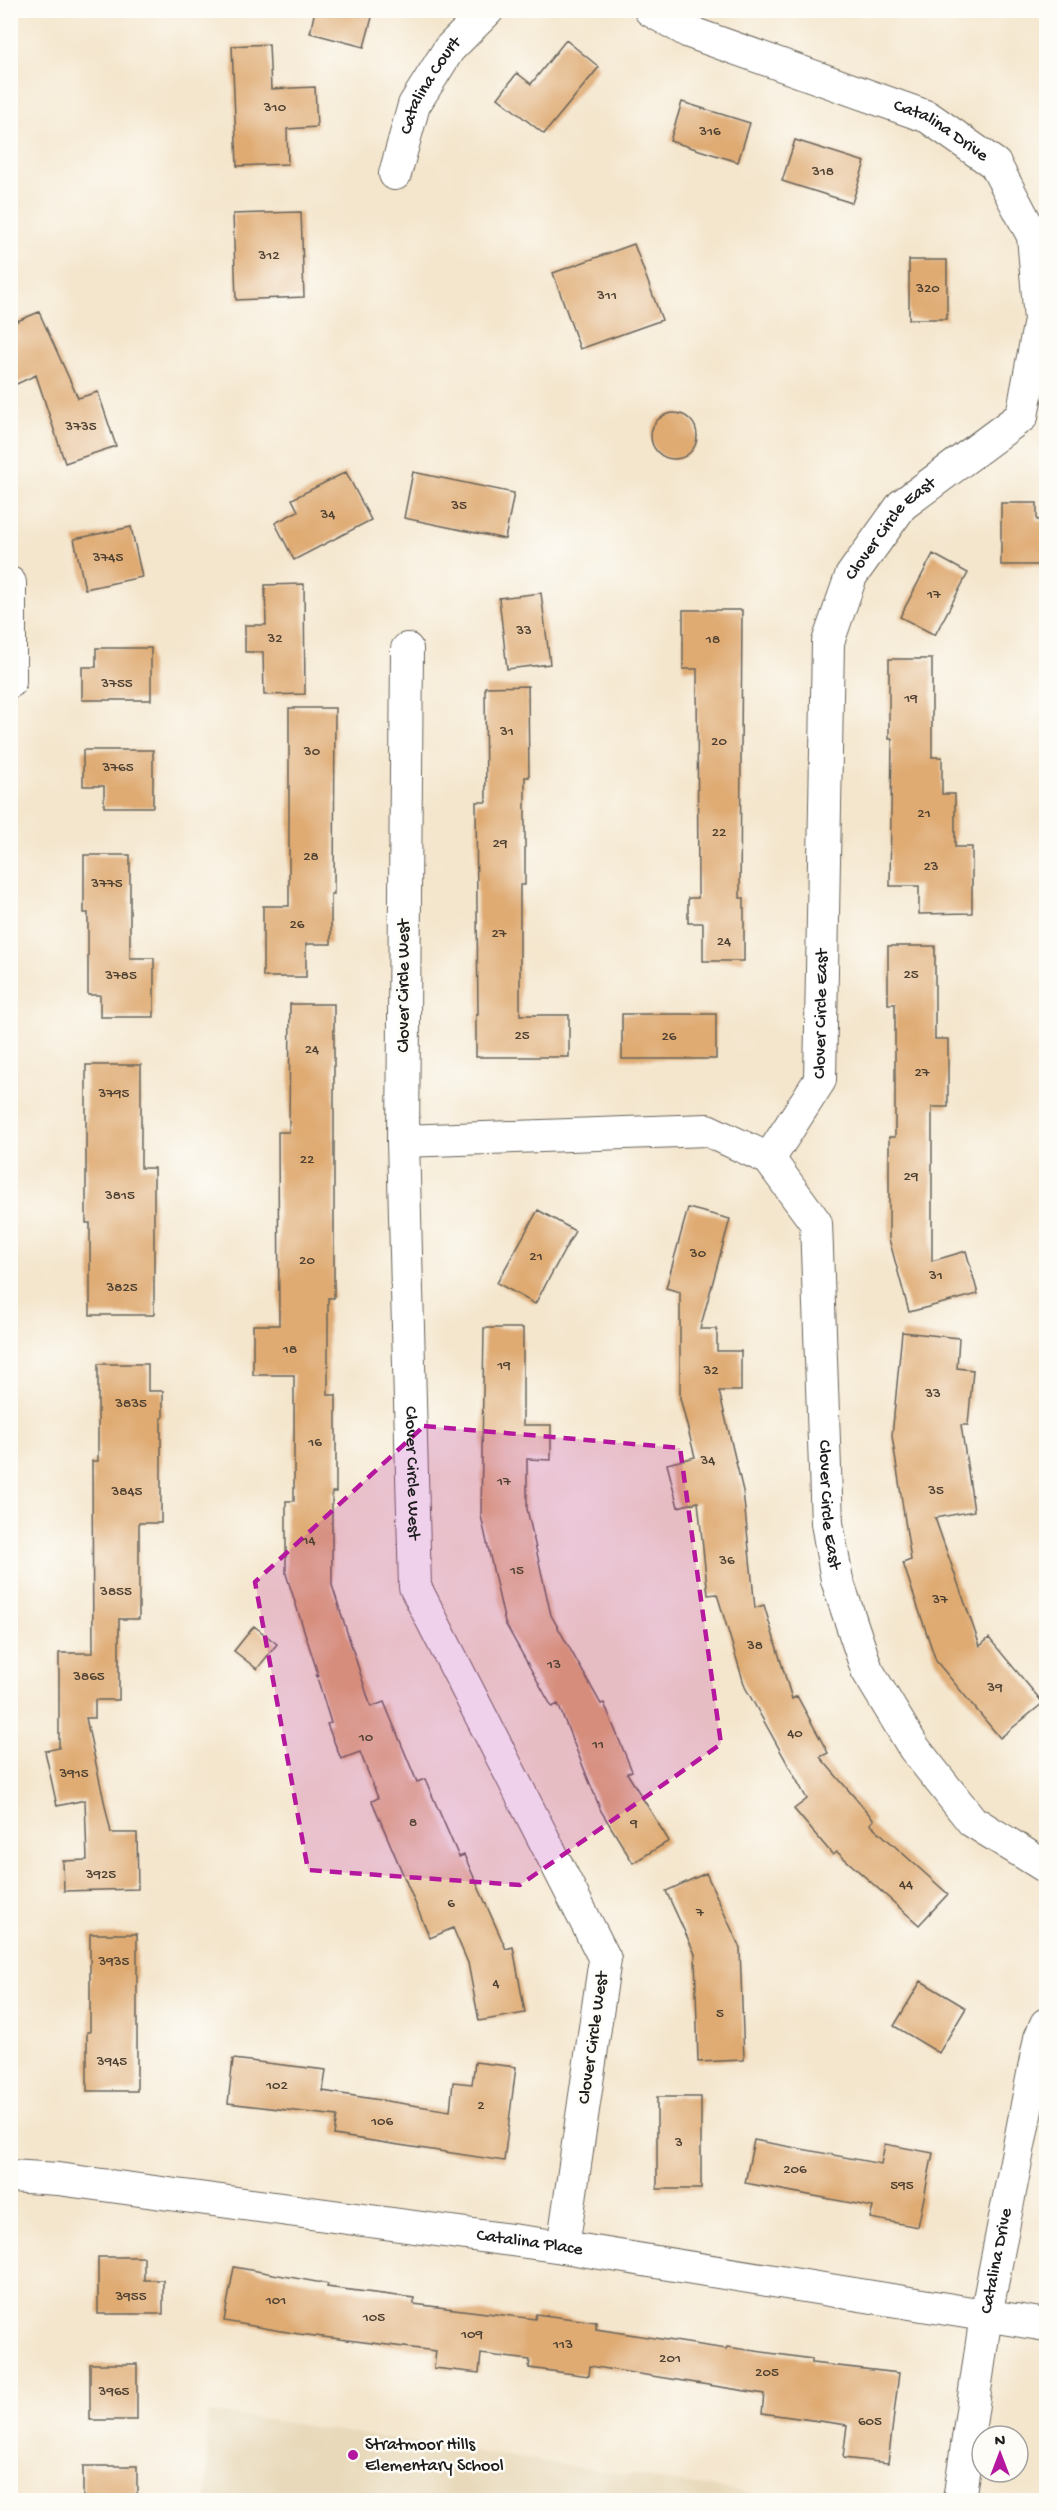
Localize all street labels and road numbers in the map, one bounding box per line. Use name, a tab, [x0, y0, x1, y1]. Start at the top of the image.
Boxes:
street label: Catalina Court	[396, 31, 467, 137]
street label: Catalina Drive	[891, 95, 993, 167]
street label: Clover Circle East	[841, 472, 941, 585]
street label: Clover Circle West	[394, 918, 415, 1053]
street label: Clover Circle East	[810, 947, 833, 1079]
street label: Clover Circle West	[400, 1406, 424, 1541]
street label: Clover Circle East	[813, 1439, 846, 1572]
street label: Clover Circle West	[574, 1969, 614, 2105]
street label: Catalina Drive	[976, 2206, 1017, 2316]
street label: Catalina Place	[475, 2225, 585, 2261]

